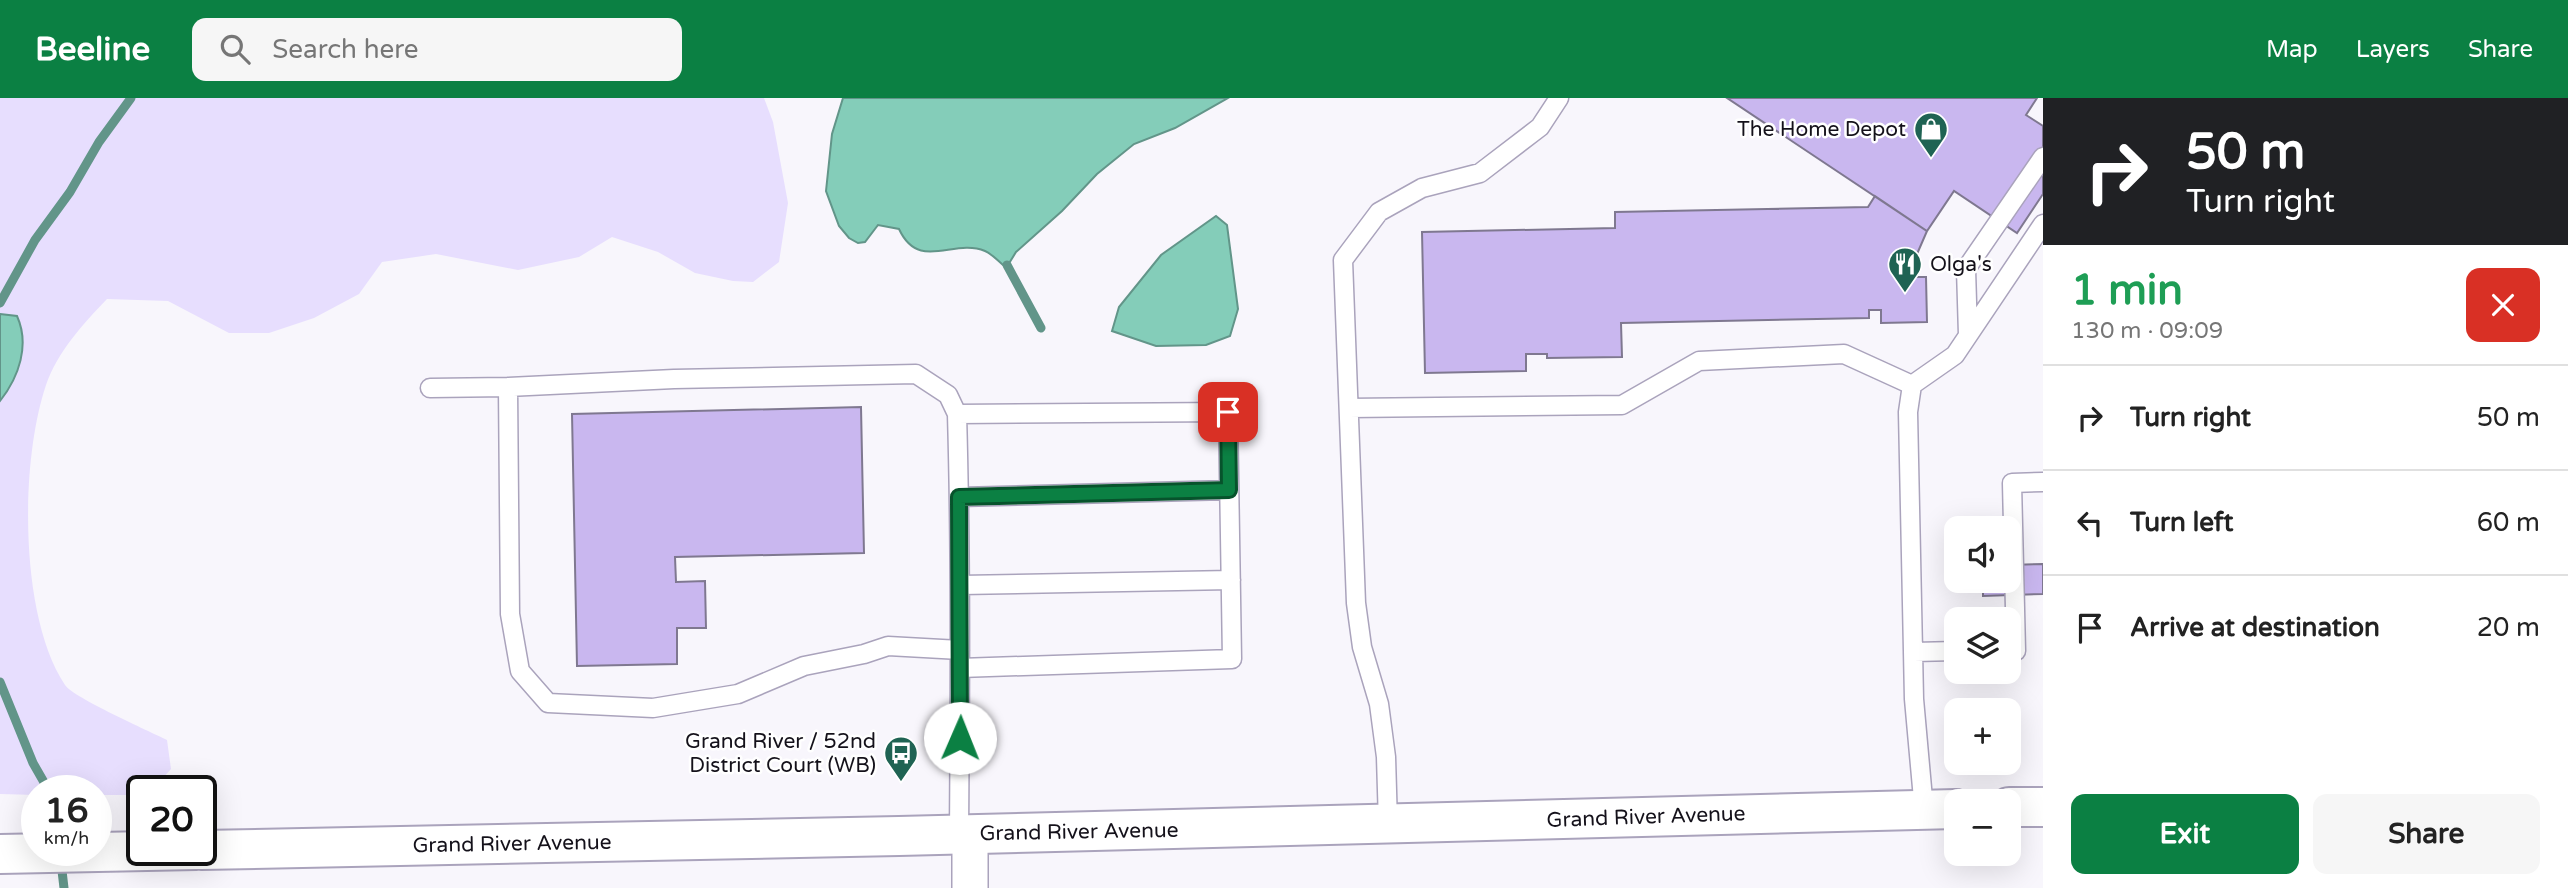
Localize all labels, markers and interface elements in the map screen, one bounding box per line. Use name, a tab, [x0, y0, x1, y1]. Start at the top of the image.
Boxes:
search box	[192, 18, 682, 81]
text: Beeline	[35, 30, 150, 69]
icon: search	[216, 30, 254, 68]
text: Search here	[272, 34, 418, 65]
text: Map	[2266, 35, 2318, 64]
text: Layers	[2356, 35, 2430, 64]
text: Share	[2468, 35, 2533, 64]
shop icon: The Home Depot	[1912, 110, 1950, 159]
place label: The Home Depot	[1737, 117, 1906, 142]
text: 50 m	[2186, 123, 2305, 182]
icon: right	[2071, 126, 2162, 217]
text: Turn right	[2186, 183, 2335, 221]
restaurant icon: Olga's	[1886, 245, 1924, 294]
place label: Olga's	[1930, 252, 1992, 277]
text: 1 min	[2071, 265, 2183, 316]
button: close	[2466, 268, 2540, 342]
text: 130 m · 09:09	[2071, 317, 2223, 345]
pin	[1198, 382, 1258, 442]
icon: arrive	[1209, 393, 1247, 431]
icon: right	[2071, 399, 2109, 437]
text: Turn right	[2130, 402, 2251, 433]
text: 50 m	[2477, 402, 2540, 433]
icon: left	[2071, 504, 2109, 542]
text: Turn left	[2130, 507, 2233, 538]
text: 60 m	[2477, 507, 2540, 538]
map controls	[1944, 516, 2021, 866]
button: sound	[1944, 516, 2021, 593]
button: layers	[1944, 607, 2021, 684]
icon: arrive	[2071, 609, 2109, 647]
text: Arrive at destination	[2130, 612, 2380, 643]
text: 20 m	[2477, 612, 2540, 643]
button: +	[1944, 698, 2021, 775]
position arrow	[923, 701, 997, 775]
place label: Grand River / 52nd District Court (WB)	[685, 729, 876, 778]
bus stop icon: Grand River / 52nd District Court (WB)	[882, 734, 920, 783]
speed limit sign: 20	[126, 775, 217, 866]
button: −	[1944, 789, 2021, 866]
text: 16	[45, 790, 88, 832]
button: Exit	[2071, 794, 2299, 874]
button: Share	[2313, 794, 2540, 874]
street label: Grand River Avenue	[1546, 801, 1746, 833]
street label: Grand River Avenue	[979, 818, 1179, 846]
text: km/h	[44, 827, 89, 849]
street label: Grand River Avenue	[412, 830, 612, 858]

